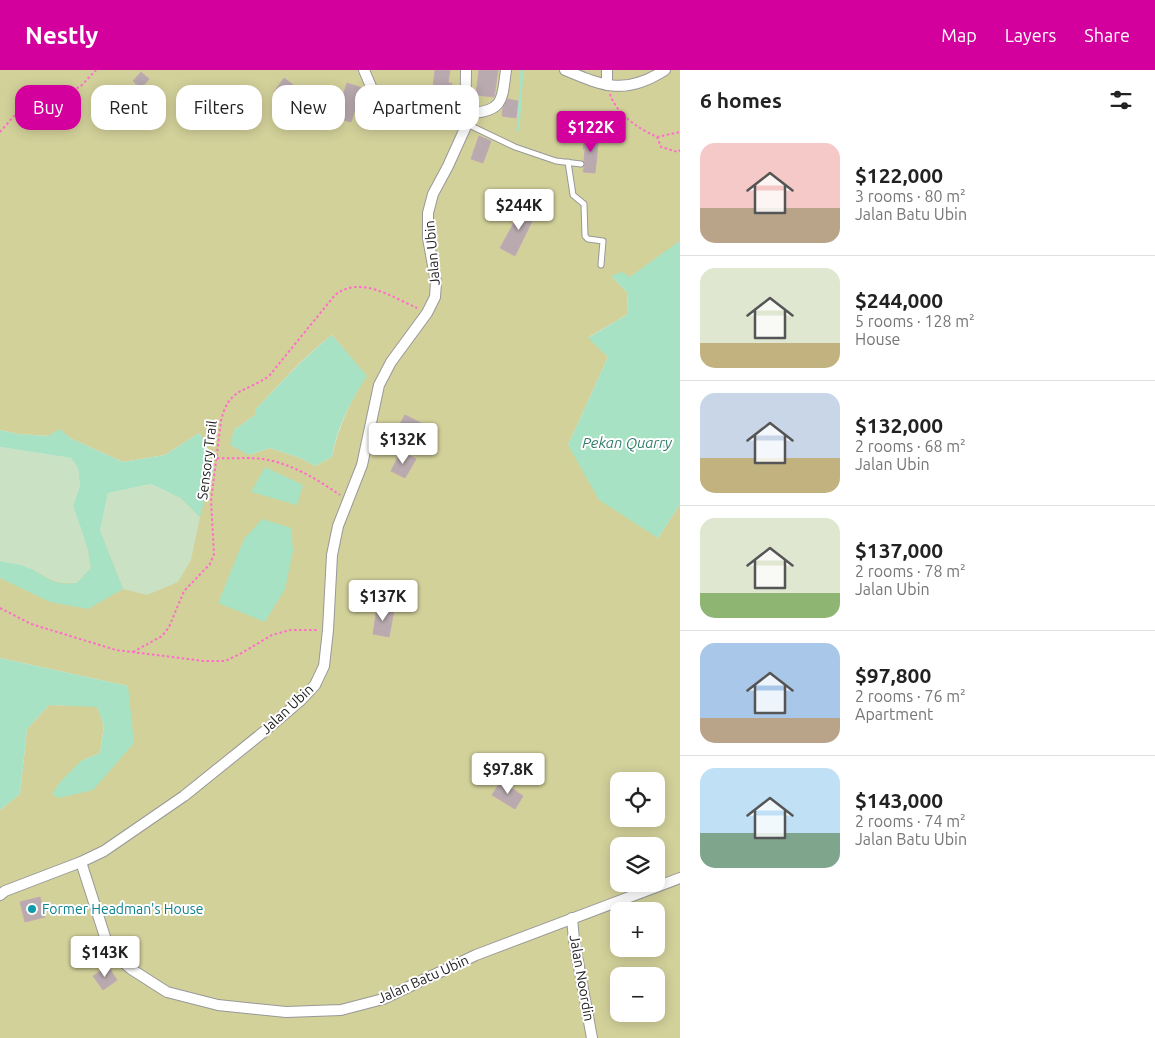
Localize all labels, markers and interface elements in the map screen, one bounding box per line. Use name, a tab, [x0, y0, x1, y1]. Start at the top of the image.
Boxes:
text: Nestly	[25, 22, 98, 49]
text: Map	[941, 25, 977, 45]
text: Layers	[1005, 25, 1056, 45]
text: Share	[1084, 25, 1130, 45]
chip: Buy	[15, 85, 81, 130]
chip: Rent	[91, 85, 166, 130]
chip: Filters	[176, 85, 262, 130]
chip: New	[272, 85, 345, 130]
chip: Apartment	[355, 85, 479, 130]
icon: filters	[1107, 86, 1135, 114]
text: 6 homes	[700, 88, 782, 112]
pin: $122K	[556, 111, 626, 153]
text: $122K	[568, 118, 614, 136]
icon: home	[740, 163, 800, 223]
text: $122,000	[855, 163, 943, 187]
text: 3 rooms · 80 m²	[855, 187, 966, 205]
pin: $244K	[484, 189, 554, 231]
text: $244K	[496, 196, 542, 214]
text: Jalan Batu Ubin	[855, 205, 967, 223]
street label: Jalan Ubin	[421, 220, 443, 286]
icon: home	[740, 288, 800, 348]
text: $244,000	[855, 288, 943, 312]
text: 5 rooms · 128 m²	[855, 312, 975, 330]
text: House	[855, 330, 900, 348]
icon: home	[740, 413, 800, 473]
text: $132,000	[855, 413, 943, 437]
street label: Sensory Trail	[194, 419, 220, 501]
pin: $132K	[368, 422, 438, 465]
text: $132K	[380, 430, 426, 448]
water label: Pekan Quarry	[582, 434, 673, 452]
text: 2 rooms · 68 m²	[855, 437, 966, 455]
text: Jalan Ubin	[855, 455, 930, 473]
icon: home	[740, 538, 800, 598]
text: $137,000	[855, 538, 943, 562]
text: 2 rooms · 78 m²	[855, 562, 966, 580]
pin: $137K	[348, 580, 418, 622]
text: Jalan Ubin	[855, 580, 930, 598]
text: $137K	[360, 587, 406, 605]
icon: home	[740, 663, 800, 723]
text: $97,800	[855, 663, 931, 687]
street label: Jalan Ubin	[258, 681, 316, 737]
text: 2 rooms · 76 m²	[855, 687, 966, 705]
text: Apartment	[855, 705, 933, 723]
pin: $97.8K	[467, 752, 549, 795]
text: $97.8K	[483, 760, 533, 778]
map controls	[610, 772, 665, 1022]
button: locate	[610, 772, 665, 827]
icon: home	[740, 788, 800, 848]
text: $143,000	[855, 788, 943, 812]
text: 2 rooms · 74 m²	[855, 812, 966, 830]
text: Jalan Batu Ubin	[855, 830, 967, 848]
button: layers	[610, 837, 665, 892]
place label: Former Headman's House	[42, 901, 203, 917]
button: +	[610, 902, 665, 957]
marker: Former Headman's House	[26, 903, 38, 915]
street label: Jalan Noordin	[567, 934, 597, 1022]
pin: $143K	[70, 936, 140, 978]
text: $143K	[82, 943, 128, 961]
street label: Jalan Batu Ubin	[375, 952, 471, 1006]
button: −	[610, 967, 665, 1022]

